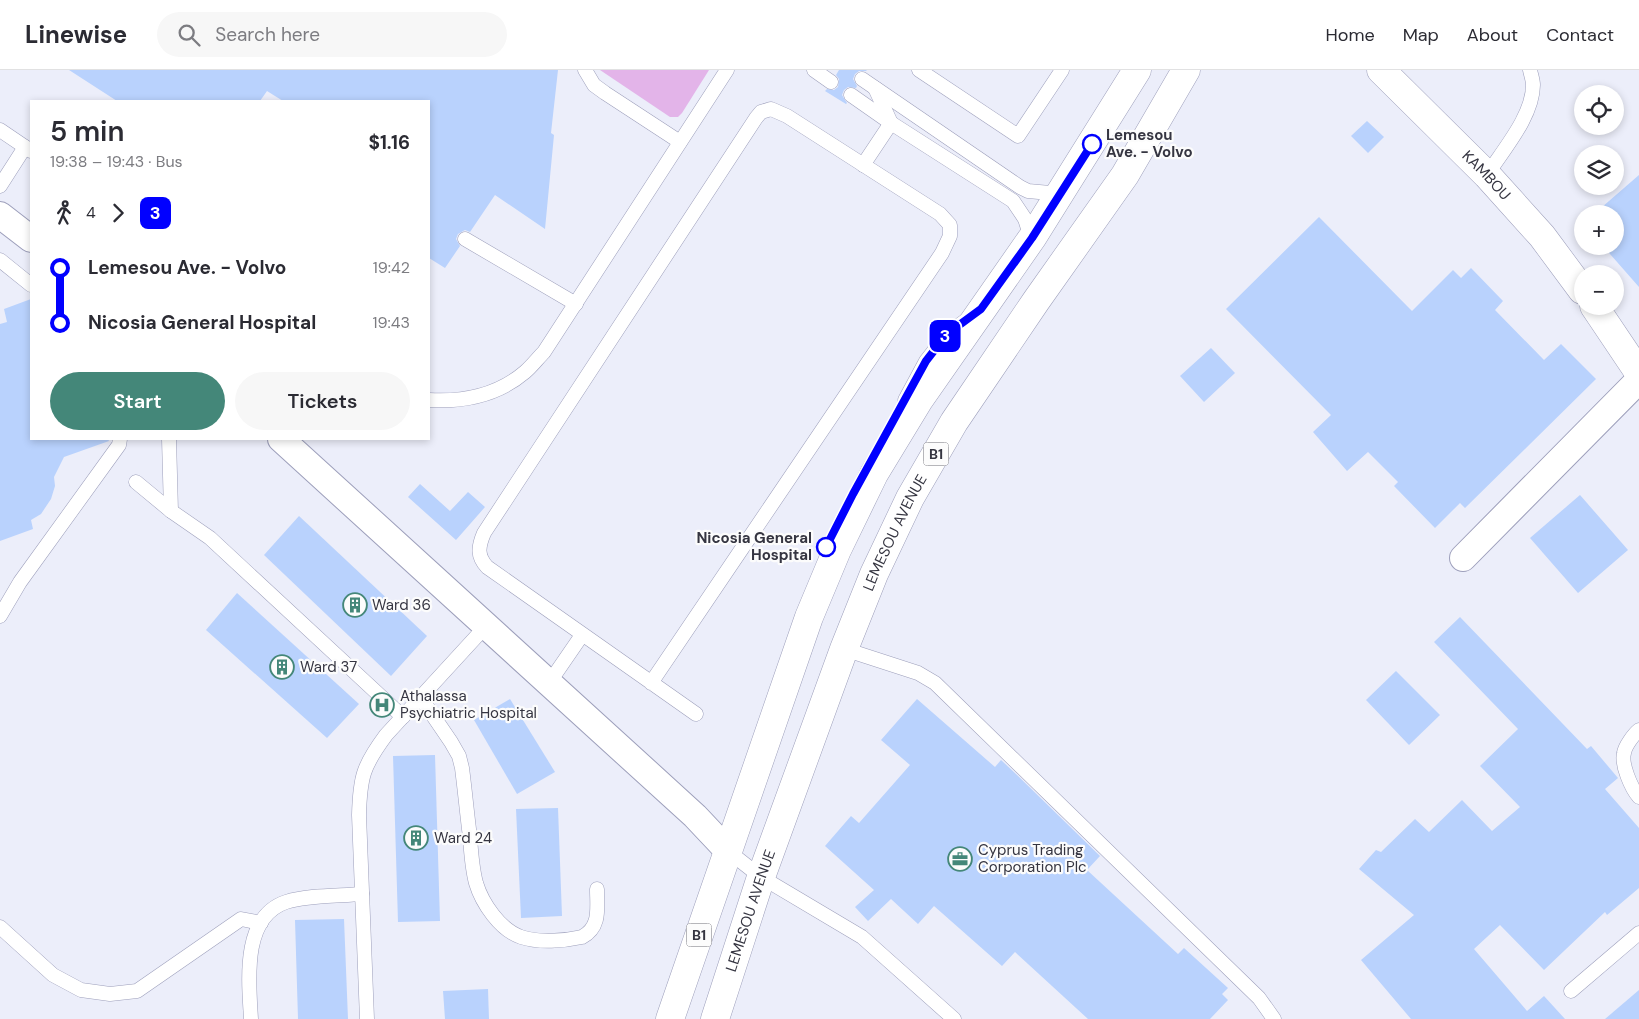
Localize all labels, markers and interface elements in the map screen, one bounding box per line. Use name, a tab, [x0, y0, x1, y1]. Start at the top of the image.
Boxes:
search box	[157, 12, 507, 57]
text: Linewise	[25, 19, 127, 50]
icon: search	[175, 21, 203, 49]
text: Search here	[215, 22, 320, 47]
text: Home	[1325, 23, 1375, 47]
text: Map	[1403, 23, 1439, 47]
text: About	[1467, 23, 1518, 47]
text: Contact	[1546, 23, 1614, 47]
map controls	[1574, 85, 1624, 315]
button: locate	[1574, 85, 1624, 135]
text: 5 min	[50, 113, 124, 150]
place label: Lemesou Ave. - Volvo	[1106, 125, 1193, 162]
text: $1.16	[368, 130, 410, 155]
marker: Lemesou Ave. - Volvo	[1082, 134, 1102, 154]
button: layers	[1574, 145, 1624, 195]
street label: KAMBOU	[1458, 146, 1515, 205]
text: 19:38 – 19:43 · Bus	[50, 151, 183, 172]
icon: walk	[50, 199, 78, 227]
icon: forward	[104, 199, 132, 227]
text: 3	[150, 201, 161, 225]
text: 4	[86, 202, 96, 223]
button: +	[1574, 205, 1624, 255]
text: Lemesou Ave. - Volvo	[88, 255, 286, 280]
text: 19:42	[373, 257, 410, 278]
button: −	[1574, 265, 1624, 315]
text: Nicosia General Hospital	[88, 310, 316, 335]
text: 19:43	[373, 312, 410, 333]
line badge: 3	[929, 320, 961, 352]
text: 3	[940, 324, 950, 348]
button: Start	[50, 372, 225, 430]
button: Tickets	[235, 372, 410, 430]
road number: B1	[924, 442, 948, 466]
street label: LEMESOU AVENUE	[858, 471, 932, 594]
place label: Nicosia General Hospital	[696, 528, 812, 565]
marker: Nicosia General Hospital	[816, 537, 836, 557]
building icon: Ward 36	[342, 592, 368, 618]
place label: Ward 36	[372, 595, 431, 615]
building icon: Ward 37	[269, 654, 295, 680]
place label: Ward 37	[300, 657, 357, 677]
place label: Athalassa Psychiatric Hospital	[400, 686, 537, 723]
hospital icon: Athalassa Psychiatric Hospital	[369, 692, 395, 718]
building icon: Ward 24	[403, 825, 429, 851]
place label: Ward 24	[434, 828, 492, 848]
place label: Cyprus Trading Corporation Plc	[978, 840, 1087, 877]
office icon: Cyprus Trading Corporation Plc	[947, 846, 973, 872]
street label: LEMESOU AVENUE	[721, 847, 780, 974]
road number: B1	[686, 924, 712, 946]

